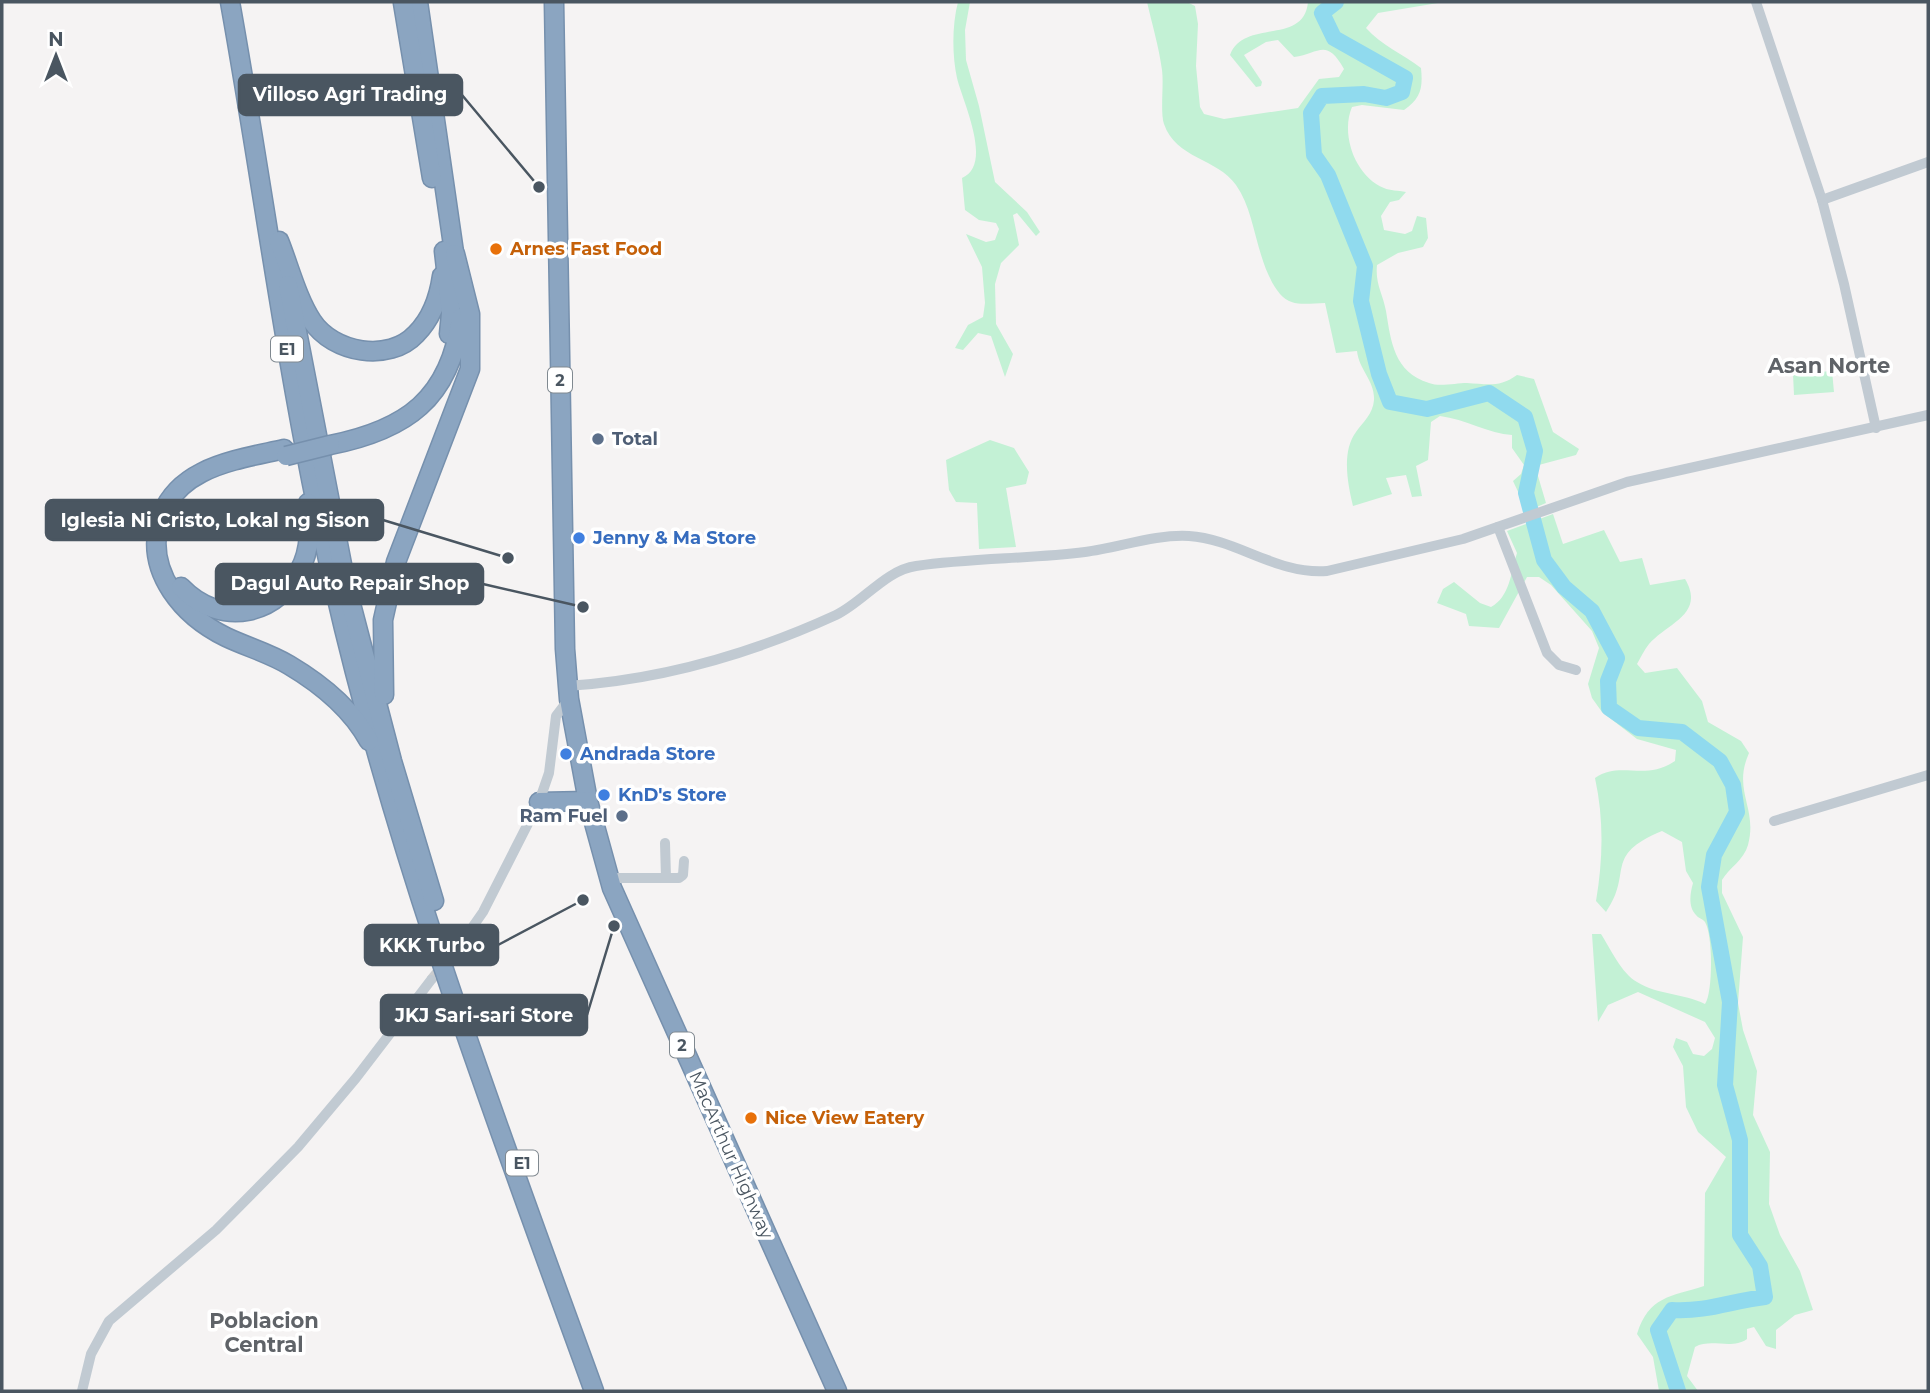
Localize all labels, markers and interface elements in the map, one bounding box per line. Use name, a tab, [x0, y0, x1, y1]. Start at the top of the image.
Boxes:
north arrow	[21, 21, 91, 91]
text: N	[48, 28, 64, 51]
callout: Villoso Agri Trading	[239, 75, 462, 115]
text: Villoso Agri Trading	[252, 83, 447, 106]
place label: Arnes Fast Food	[509, 238, 662, 260]
marker: Arnes Fast Food	[488, 241, 504, 257]
road number: E1	[271, 336, 303, 362]
district label: Asan Norte	[1767, 353, 1890, 378]
road number: 2	[548, 368, 572, 392]
place label: Total	[612, 428, 658, 450]
marker: Total	[590, 431, 606, 447]
callout: Iglesia Ni Cristo, Lokal ng Sison	[46, 500, 383, 540]
text: Iglesia Ni Cristo, Lokal ng Sison	[60, 509, 370, 532]
place label: Jenny & Ma Store	[592, 527, 756, 549]
marker: Jenny & Ma Store	[571, 530, 587, 546]
callout: Dagul Auto Repair Shop	[216, 564, 483, 604]
text: Dagul Auto Repair Shop	[231, 572, 469, 595]
place label: Andrada Store	[579, 743, 715, 765]
marker: Andrada Store	[558, 746, 574, 762]
place label: KnD's Store	[618, 784, 727, 806]
marker: KnD's Store	[596, 787, 612, 803]
place label: Ram Fuel	[519, 805, 608, 827]
marker: Ram Fuel	[614, 808, 630, 824]
callout: KKK Turbo	[365, 925, 498, 965]
text: KKK Turbo	[379, 934, 485, 957]
callout: JKJ Sari-sari Store	[381, 995, 587, 1035]
text: JKJ Sari-sari Store	[394, 1004, 573, 1027]
road number: 2	[670, 1032, 694, 1058]
street label: MacArthur Highway	[684, 1068, 778, 1242]
place label: Nice View Eatery	[765, 1107, 925, 1129]
marker: Nice View Eatery	[743, 1110, 759, 1126]
road number: E1	[506, 1150, 538, 1176]
district label: Poblacion Central	[209, 1308, 319, 1357]

